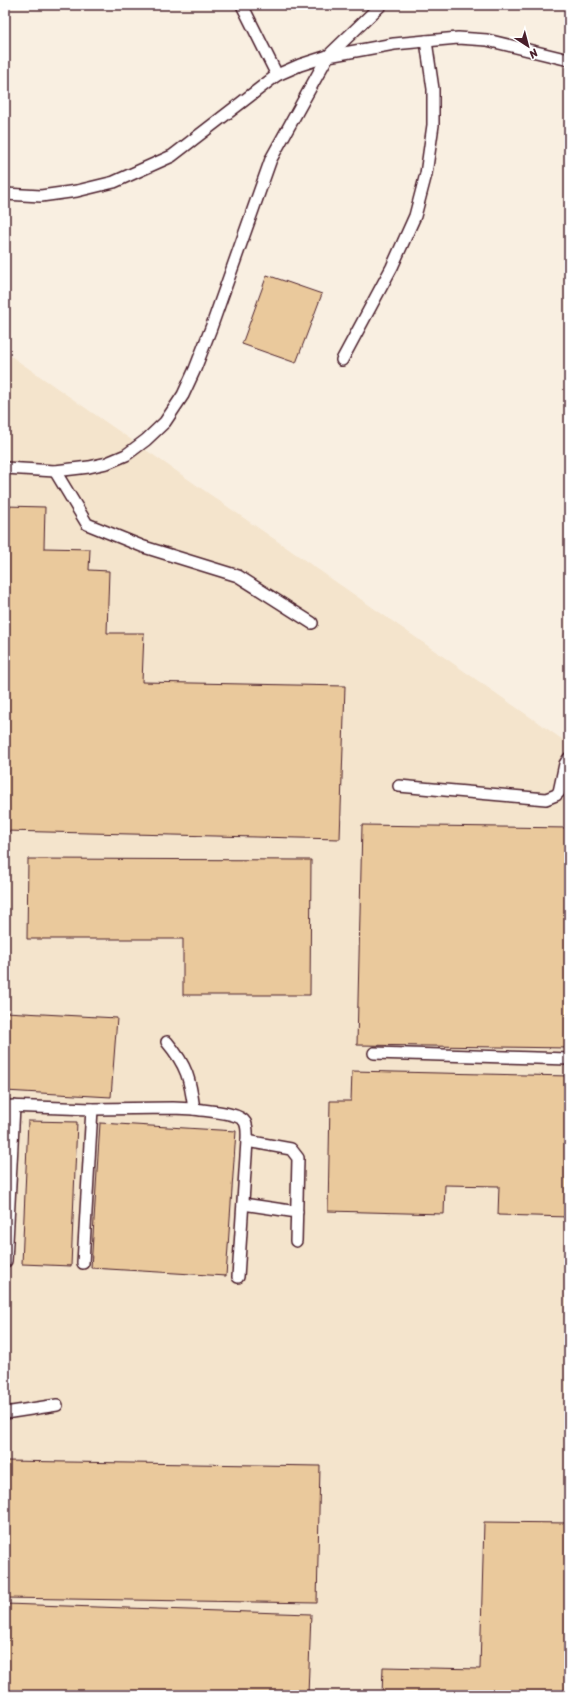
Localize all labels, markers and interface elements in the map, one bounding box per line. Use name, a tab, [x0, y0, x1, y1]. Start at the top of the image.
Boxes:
north arrow	[508, 26, 548, 66]
text: N	[525, 43, 543, 64]

